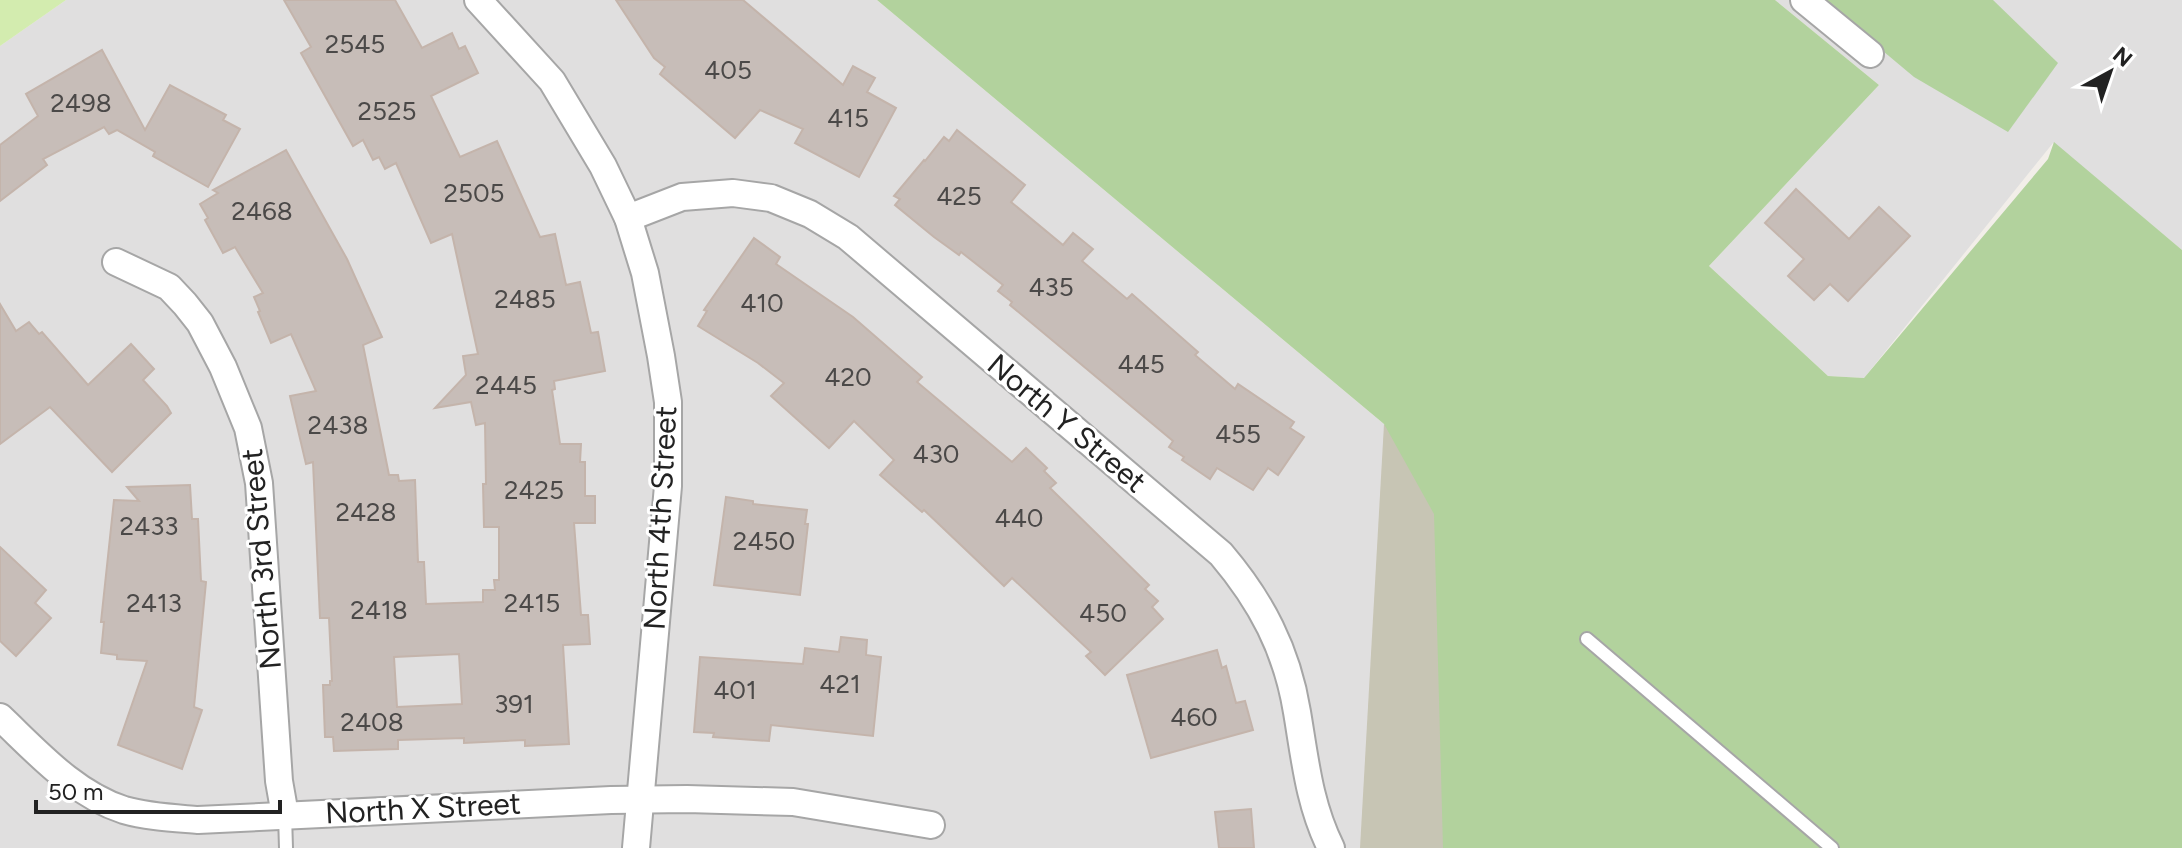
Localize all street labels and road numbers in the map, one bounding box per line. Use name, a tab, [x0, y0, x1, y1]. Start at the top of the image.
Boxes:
street label: North Y Street	[980, 346, 1154, 500]
street label: North 4th Street	[636, 405, 684, 631]
street label: North 3rd Street	[233, 447, 289, 671]
street label: North X Street	[324, 784, 522, 832]

